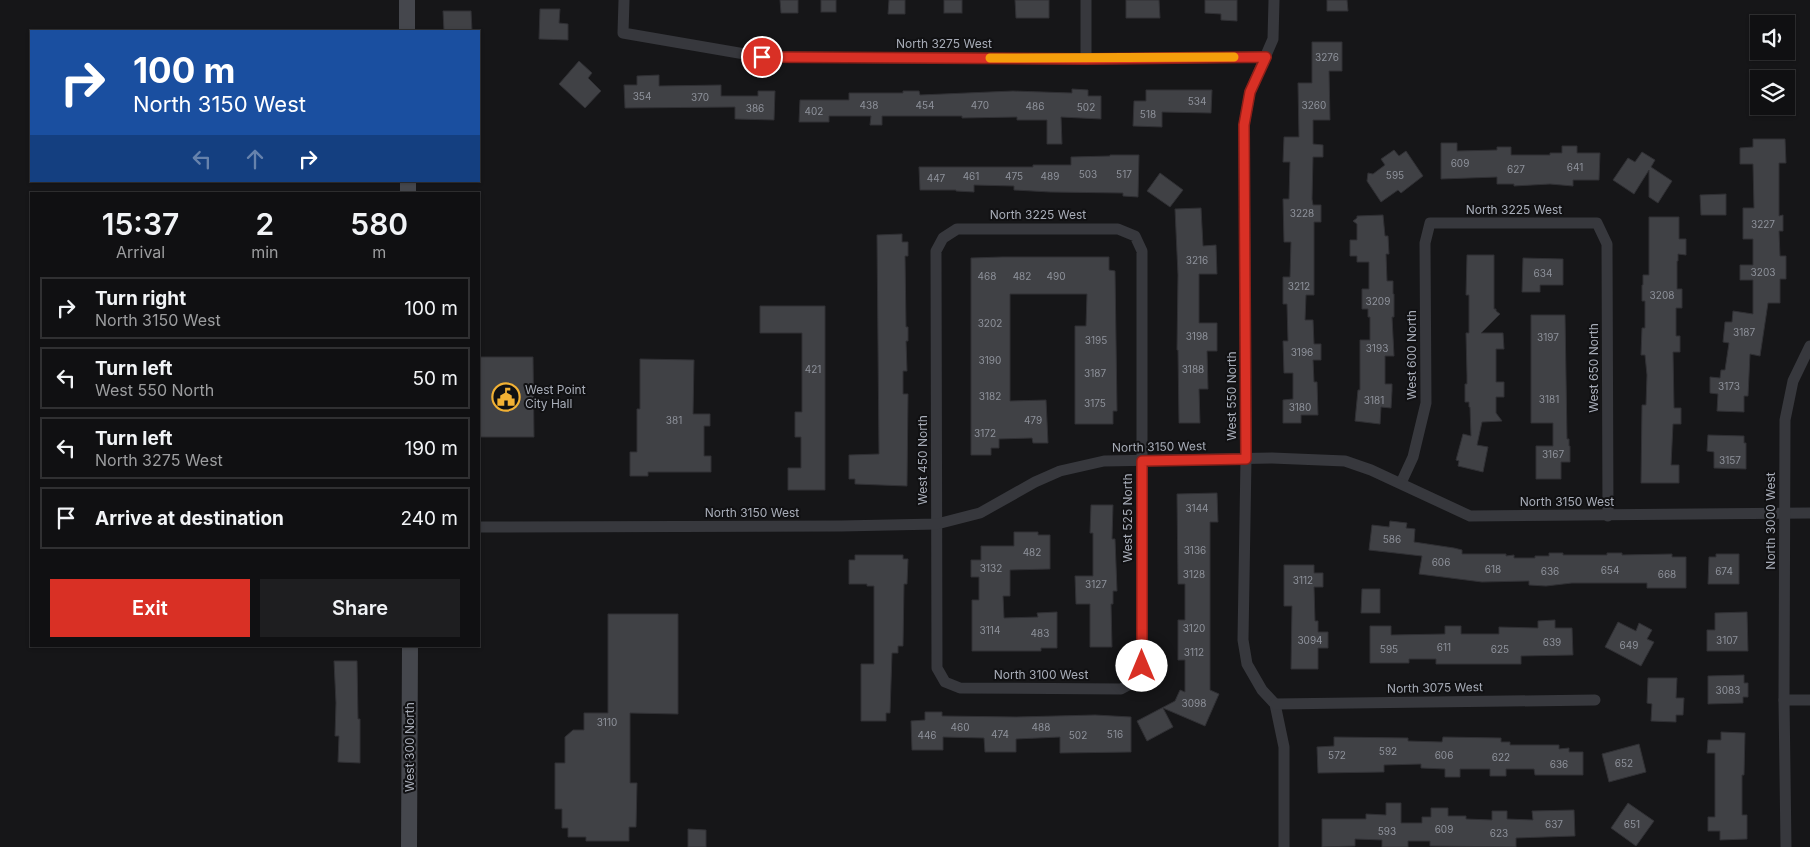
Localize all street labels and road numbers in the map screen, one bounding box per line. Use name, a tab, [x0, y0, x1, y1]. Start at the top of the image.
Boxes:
street label: North 3275 West	[896, 36, 992, 51]
street label: North 3225 West	[1466, 202, 1562, 217]
street label: North 3225 West	[990, 207, 1086, 222]
street label: West 600 North	[1404, 310, 1419, 400]
street label: West 650 North	[1586, 323, 1601, 413]
street label: West 550 North	[1224, 351, 1239, 441]
street label: West 450 North	[915, 415, 930, 505]
street label: North 3150 West	[1112, 438, 1206, 455]
street label: North 3000 West	[1763, 472, 1778, 570]
street label: West 525 North	[1120, 473, 1135, 563]
street label: North 3150 West	[1520, 494, 1614, 509]
street label: North 3150 West	[705, 505, 799, 520]
street label: North 3100 West	[994, 667, 1088, 682]
street label: North 3075 West	[1387, 679, 1483, 696]
street label: West 300 North	[402, 702, 417, 792]

